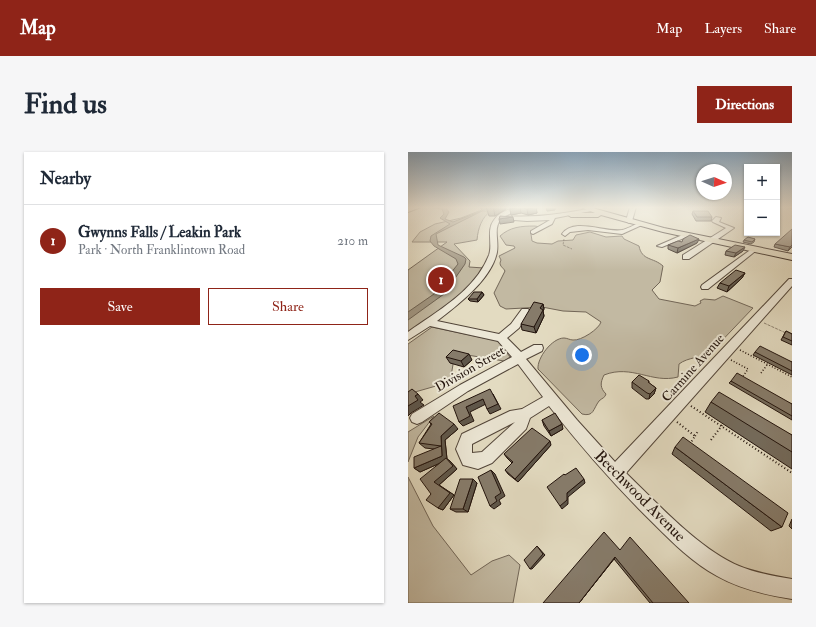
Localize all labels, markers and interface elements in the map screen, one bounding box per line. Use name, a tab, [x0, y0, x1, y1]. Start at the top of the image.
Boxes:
text: Map	[20, 16, 56, 40]
text: Map	[656, 20, 682, 37]
text: Layers	[704, 20, 742, 37]
text: Share	[764, 20, 796, 37]
button: Directions	[697, 86, 792, 123]
text: Find us	[24, 87, 107, 122]
north arrow	[696, 164, 732, 200]
map controls	[744, 164, 780, 236]
button: +	[744, 164, 780, 200]
text: Nearby	[40, 168, 91, 189]
button: −	[744, 200, 780, 236]
text: Gwynns Falls / Leakin Park	[78, 223, 241, 242]
text: 1	[51, 233, 55, 249]
text: 210 m	[337, 233, 368, 249]
text: Park · North Franklintown Road	[78, 242, 245, 258]
pin: 1	[428, 265, 454, 295]
button: Save	[40, 288, 200, 325]
button: Share	[208, 288, 368, 325]
street label: Carmine Avenue	[658, 330, 728, 405]
street label: Division Street	[432, 343, 508, 395]
your location	[572, 345, 592, 365]
street label: Beechwood Avenue	[590, 446, 690, 546]

